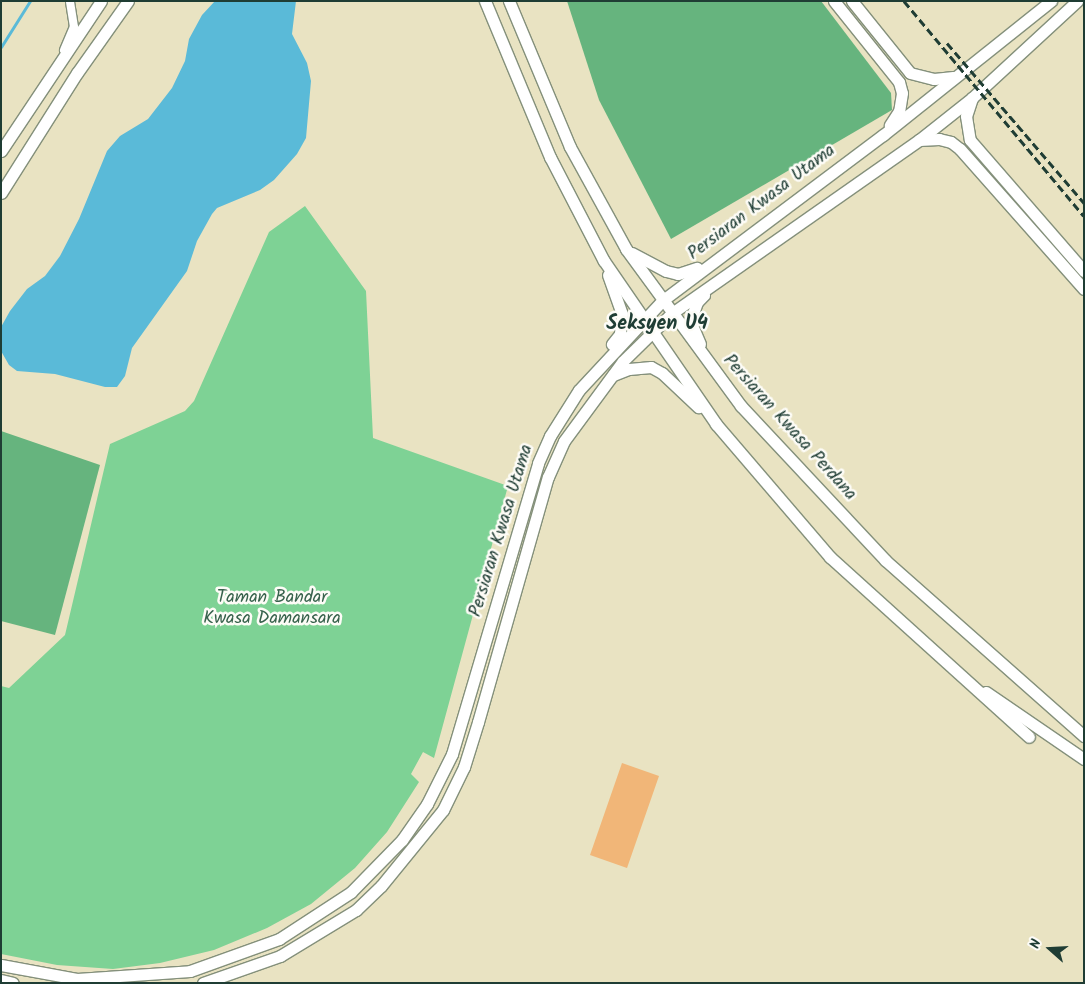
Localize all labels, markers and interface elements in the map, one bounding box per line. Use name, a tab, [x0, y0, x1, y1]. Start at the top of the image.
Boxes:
street label: Persiaran Kwasa Utama	[684, 141, 840, 265]
district label: Seksyen U4	[606, 312, 708, 336]
street label: Persiaran Kwasa Perdana	[718, 350, 860, 506]
street label: Persiaran Kwasa Utama	[466, 442, 538, 620]
park label: Taman Bandar Kwasa Damansara	[203, 588, 341, 630]
north arrow	[1025, 924, 1075, 974]
text: N	[1024, 936, 1048, 952]

